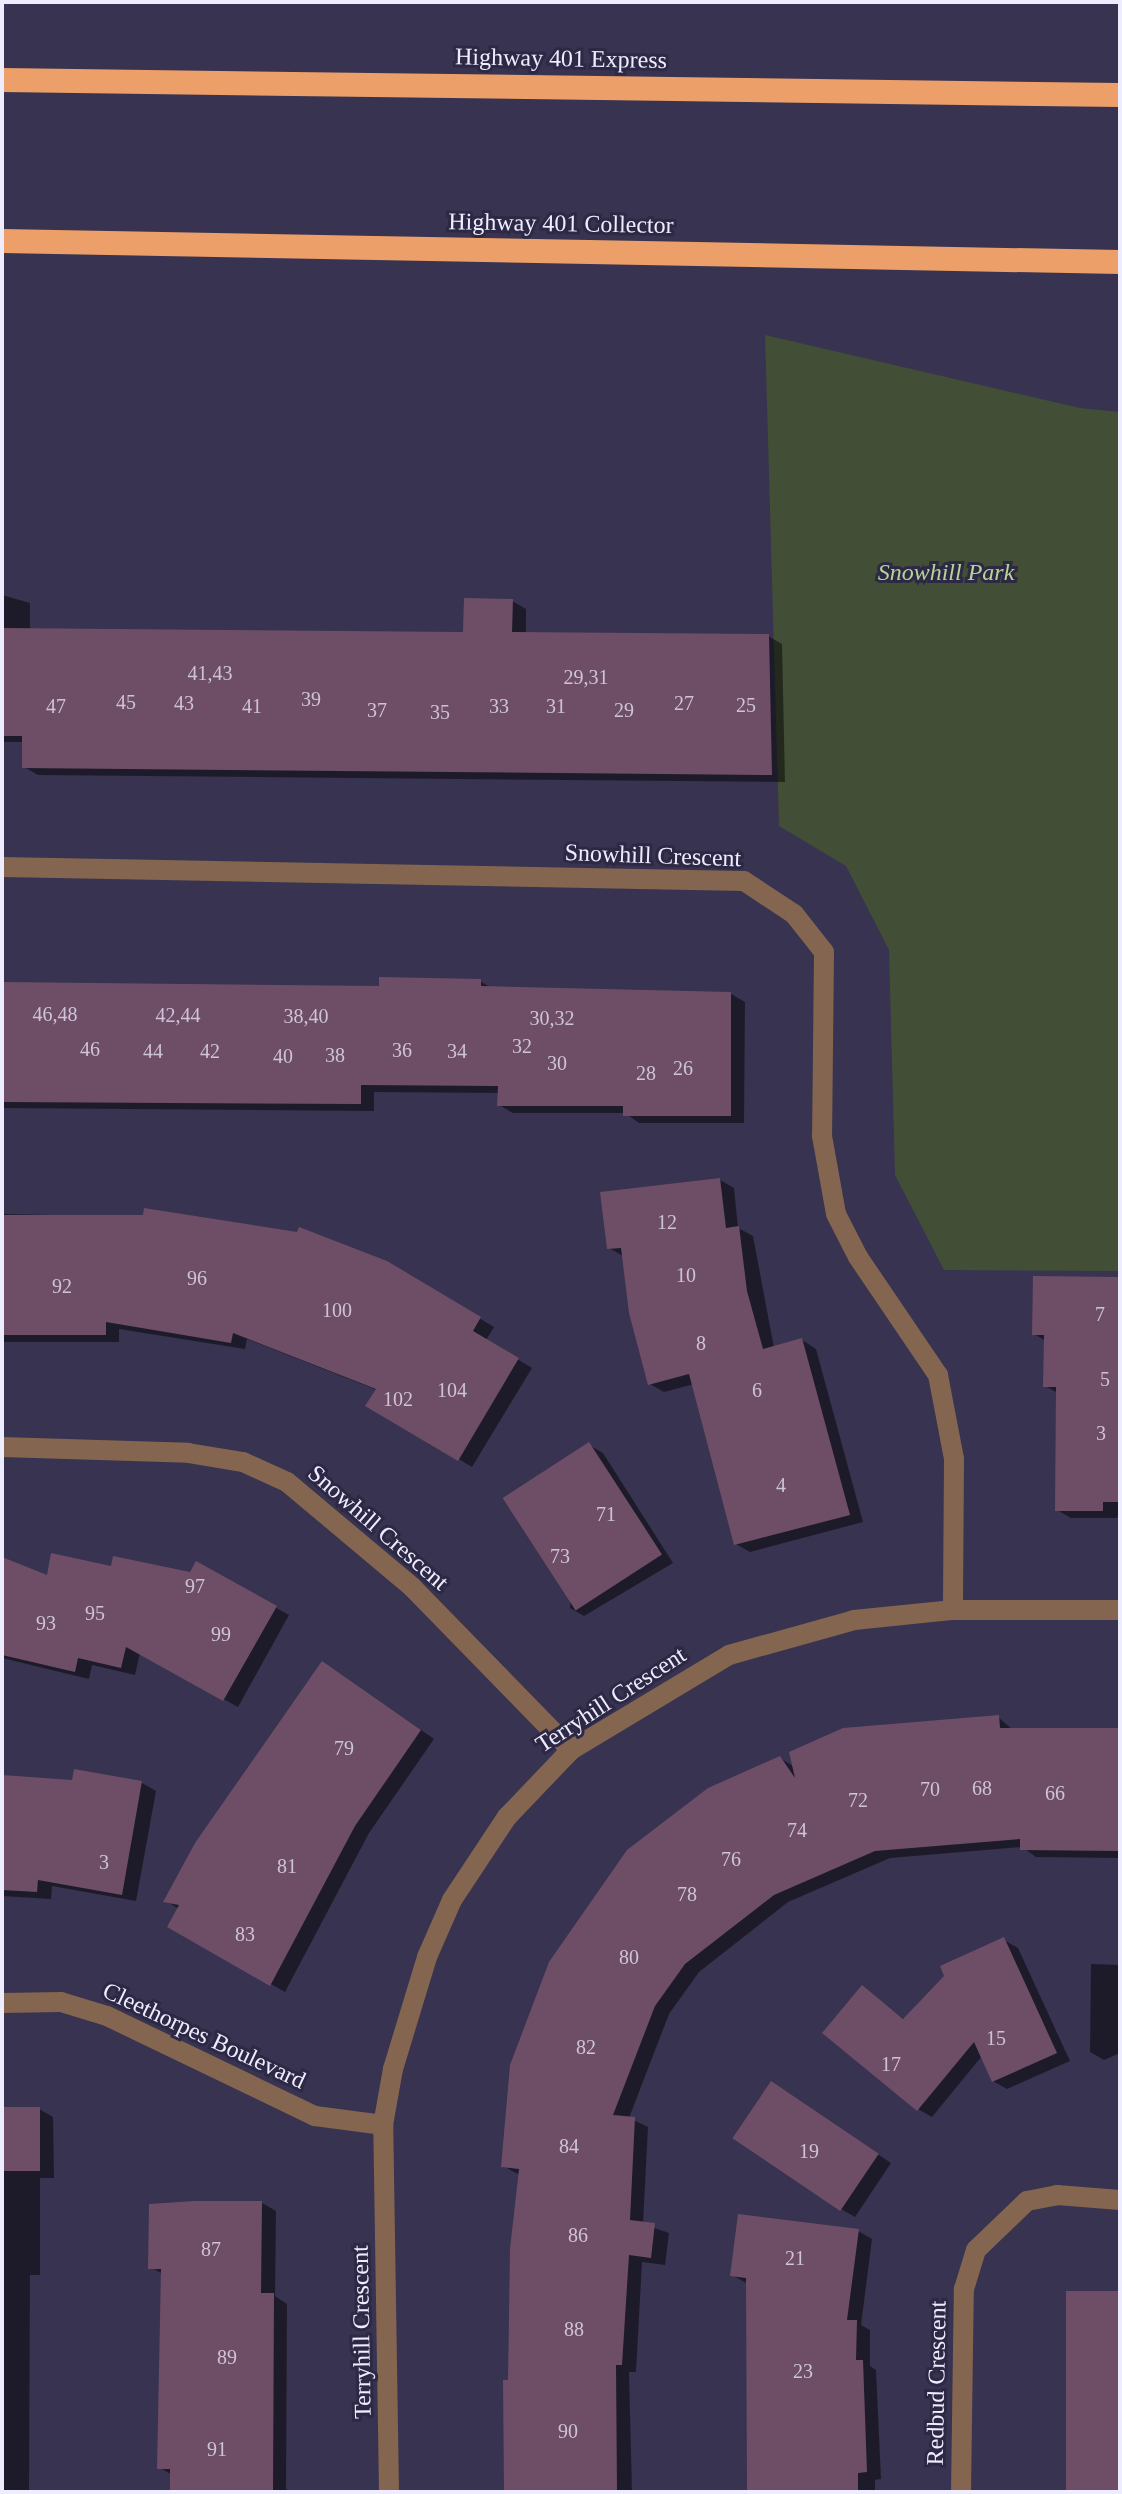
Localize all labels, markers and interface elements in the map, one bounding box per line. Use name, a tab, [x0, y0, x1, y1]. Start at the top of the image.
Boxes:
street label: Highway 401 Express	[455, 43, 667, 75]
street label: Highway 401 Collector	[448, 208, 674, 240]
park label: Snowhill Park	[878, 559, 1014, 587]
house number: 41,43	[188, 661, 232, 685]
house number: 29,31	[564, 665, 608, 689]
house number: 39	[301, 687, 321, 711]
house number: 45	[116, 690, 136, 714]
house number: 43	[174, 691, 194, 715]
house number: 27	[674, 691, 694, 715]
house number: 25	[736, 693, 756, 717]
house number: 47	[46, 694, 66, 718]
house number: 41	[242, 694, 262, 718]
house number: 33	[489, 694, 509, 718]
house number: 31	[546, 694, 566, 718]
house number: 37	[367, 698, 387, 722]
house number: 29	[614, 698, 634, 722]
house number: 35	[430, 700, 450, 724]
street label: Snowhill Crescent	[564, 839, 742, 873]
house number: 46,48	[32, 1002, 78, 1026]
house number: 42,44	[156, 1003, 200, 1027]
house number: 38,40	[284, 1004, 328, 1028]
house number: 30,32	[530, 1006, 574, 1030]
house number: 32	[512, 1034, 532, 1058]
house number: 46	[80, 1037, 100, 1061]
house number: 36	[392, 1038, 412, 1062]
house number: 44	[143, 1039, 163, 1063]
house number: 42	[200, 1039, 220, 1063]
house number: 34	[447, 1039, 467, 1063]
house number: 38	[325, 1043, 345, 1067]
house number: 40	[273, 1044, 293, 1068]
house number: 30	[547, 1051, 567, 1075]
house number: 26	[673, 1056, 693, 1080]
house number: 28	[636, 1061, 656, 1085]
house number: 12	[657, 1210, 677, 1234]
house number: 10	[676, 1263, 696, 1287]
house number: 96	[187, 1266, 207, 1290]
house number: 92	[52, 1274, 72, 1298]
house number: 100	[322, 1298, 352, 1322]
house number: 7	[1095, 1302, 1105, 1326]
house number: 8	[696, 1331, 706, 1355]
house number: 5	[1100, 1367, 1110, 1391]
house number: 104	[437, 1378, 467, 1402]
house number: 6	[752, 1378, 762, 1402]
house number: 102	[383, 1387, 413, 1411]
house number: 3	[1096, 1421, 1106, 1445]
street label: Snowhill Crescent	[302, 1459, 454, 1597]
house number: 4	[776, 1473, 786, 1497]
house number: 71	[596, 1502, 616, 1526]
house number: 73	[550, 1544, 570, 1568]
house number: 97	[185, 1574, 205, 1598]
house number: 95	[85, 1601, 105, 1625]
house number: 93	[36, 1611, 56, 1635]
house number: 99	[211, 1622, 231, 1646]
street label: Terryhill Crescent	[530, 1641, 692, 1759]
house number: 79	[334, 1736, 354, 1760]
house number: 68	[972, 1776, 992, 1800]
house number: 70	[920, 1777, 940, 1801]
house number: 66	[1045, 1781, 1065, 1805]
house number: 72	[848, 1788, 868, 1812]
house number: 74	[787, 1818, 807, 1842]
house number: 76	[721, 1847, 741, 1871]
house number: 3	[99, 1850, 109, 1874]
house number: 81	[277, 1854, 297, 1878]
house number: 78	[677, 1882, 697, 1906]
house number: 83	[235, 1922, 255, 1946]
house number: 80	[619, 1945, 639, 1969]
street label: Cleethorpes Boulevard	[98, 1976, 310, 2096]
house number: 15	[986, 2026, 1006, 2050]
house number: 82	[576, 2035, 596, 2059]
house number: 17	[881, 2052, 901, 2076]
house number: 84	[559, 2134, 579, 2158]
house number: 19	[799, 2139, 819, 2163]
house number: 86	[568, 2223, 588, 2247]
house number: 87	[201, 2237, 221, 2261]
street label: Terryhill Crescent	[346, 2245, 378, 2419]
house number: 21	[785, 2246, 805, 2270]
street label: Redbud Crescent	[921, 2300, 953, 2466]
house number: 88	[564, 2317, 584, 2341]
house number: 89	[217, 2345, 237, 2369]
house number: 23	[793, 2359, 813, 2383]
house number: 90	[558, 2419, 578, 2443]
house number: 91	[207, 2437, 227, 2461]

